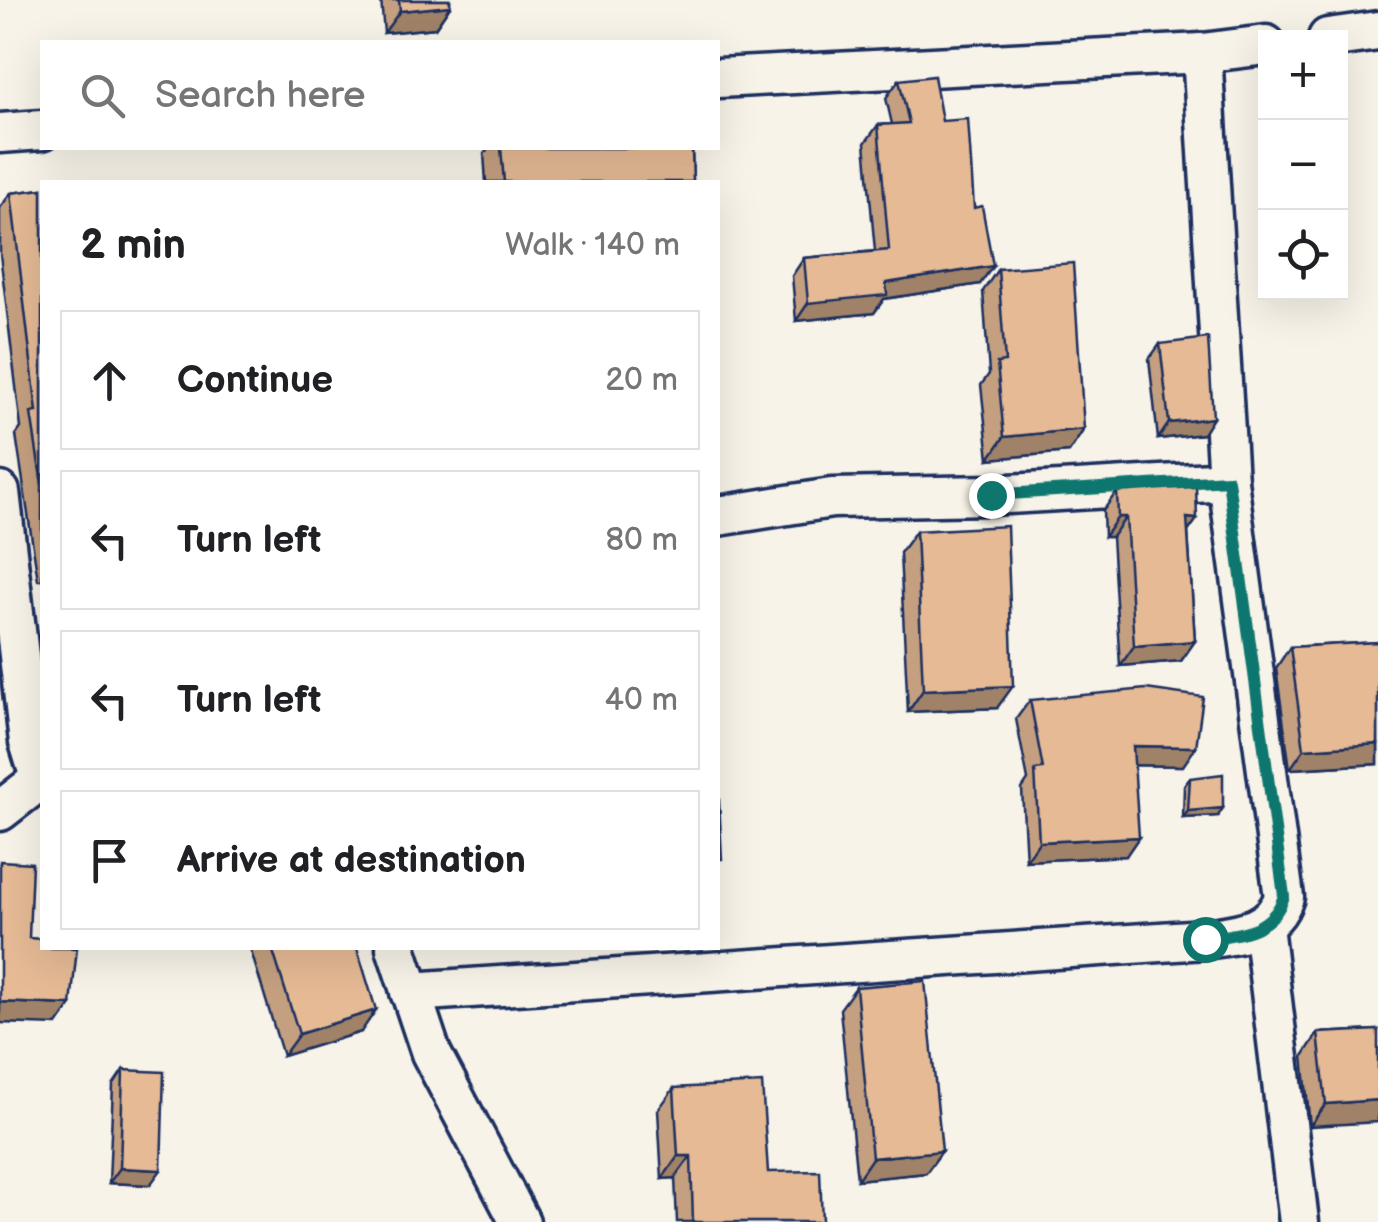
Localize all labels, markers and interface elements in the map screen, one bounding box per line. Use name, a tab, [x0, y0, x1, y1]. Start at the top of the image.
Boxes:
map controls	[1258, 30, 1348, 300]
button: +	[1258, 30, 1348, 120]
search box	[40, 40, 720, 150]
icon: search	[75, 68, 130, 123]
text: Search here	[155, 73, 366, 118]
button: −	[1258, 120, 1348, 210]
button: locate	[1258, 210, 1348, 300]
text: 2 min	[80, 220, 186, 271]
text: Walk · 140 m	[505, 226, 680, 265]
icon: ahead	[82, 353, 137, 408]
text: Continue	[177, 358, 333, 403]
text: 20 m	[605, 361, 678, 400]
route end	[969, 473, 1015, 519]
icon: left	[82, 513, 137, 568]
text: Turn left	[177, 518, 321, 563]
text: 80 m	[605, 521, 678, 560]
icon: left	[82, 673, 137, 728]
text: Turn left	[177, 678, 321, 723]
text: 40 m	[605, 681, 678, 720]
icon: arrive	[82, 833, 137, 888]
text: Arrive at destination	[177, 838, 526, 883]
route start	[1183, 917, 1229, 963]

